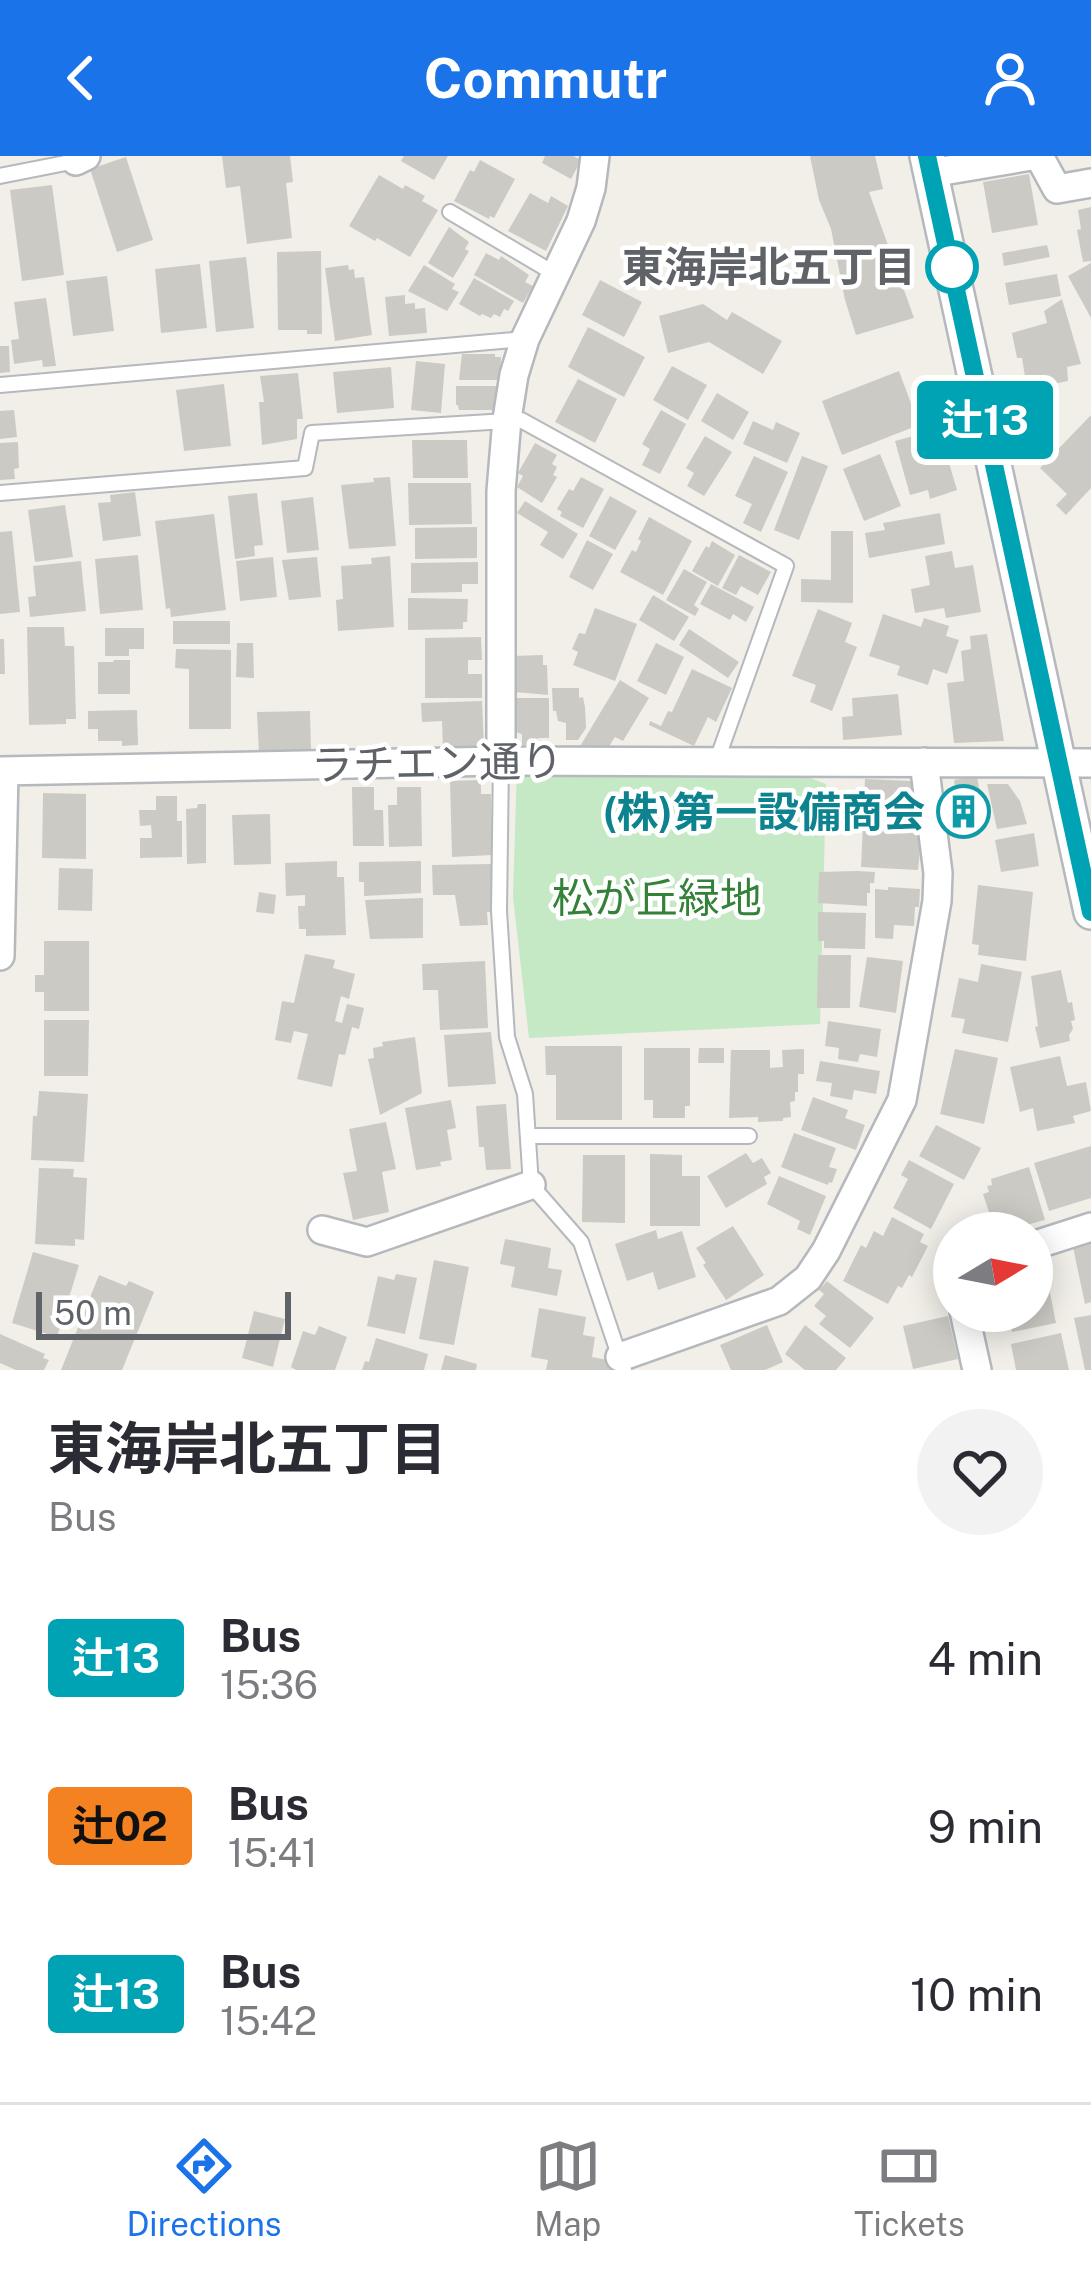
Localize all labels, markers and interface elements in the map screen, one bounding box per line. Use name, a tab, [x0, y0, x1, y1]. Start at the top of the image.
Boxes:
icon: back	[48, 45, 114, 111]
icon: person	[977, 45, 1043, 111]
text: Commutr	[424, 47, 667, 110]
place label: 東海岸北五丁目	[622, 242, 916, 291]
marker: 東海岸北五丁目	[927, 242, 977, 292]
line badge: 辻13	[916, 381, 1054, 459]
text: 辻13	[941, 395, 1029, 444]
street label: ラチエン通り	[311, 736, 563, 789]
building icon: (株)第一設備商会	[936, 784, 992, 840]
place label: (株)第一設備商会	[603, 787, 925, 836]
park label: 松が丘緑地	[552, 873, 762, 922]
north arrow	[933, 1212, 1053, 1332]
map controls	[933, 1212, 1053, 1332]
scale bar	[36, 1286, 291, 1339]
text: 50 m	[54, 1294, 132, 1332]
button: heart	[917, 1409, 1043, 1535]
text: 東海岸北五丁目	[48, 1415, 447, 1482]
text: Bus	[48, 1494, 117, 1540]
text: Bus	[220, 1609, 301, 1662]
text: 4 min	[927, 1632, 1043, 1685]
text: 辻13	[72, 1633, 160, 1682]
text: 15:36	[220, 1662, 318, 1708]
text: Bus	[228, 1777, 309, 1830]
text: 9 min	[928, 1800, 1043, 1853]
text: 辻02	[72, 1801, 168, 1850]
text: 15:41	[228, 1830, 318, 1876]
text: Bus	[220, 1945, 301, 1998]
text: 10 min	[910, 1968, 1043, 2021]
text: 辻13	[72, 1969, 160, 2018]
text: 15:42	[220, 1998, 317, 2044]
tab: Directions	[126, 2133, 281, 2243]
tab: Map	[534, 2133, 601, 2243]
tab: Tickets	[854, 2133, 965, 2243]

